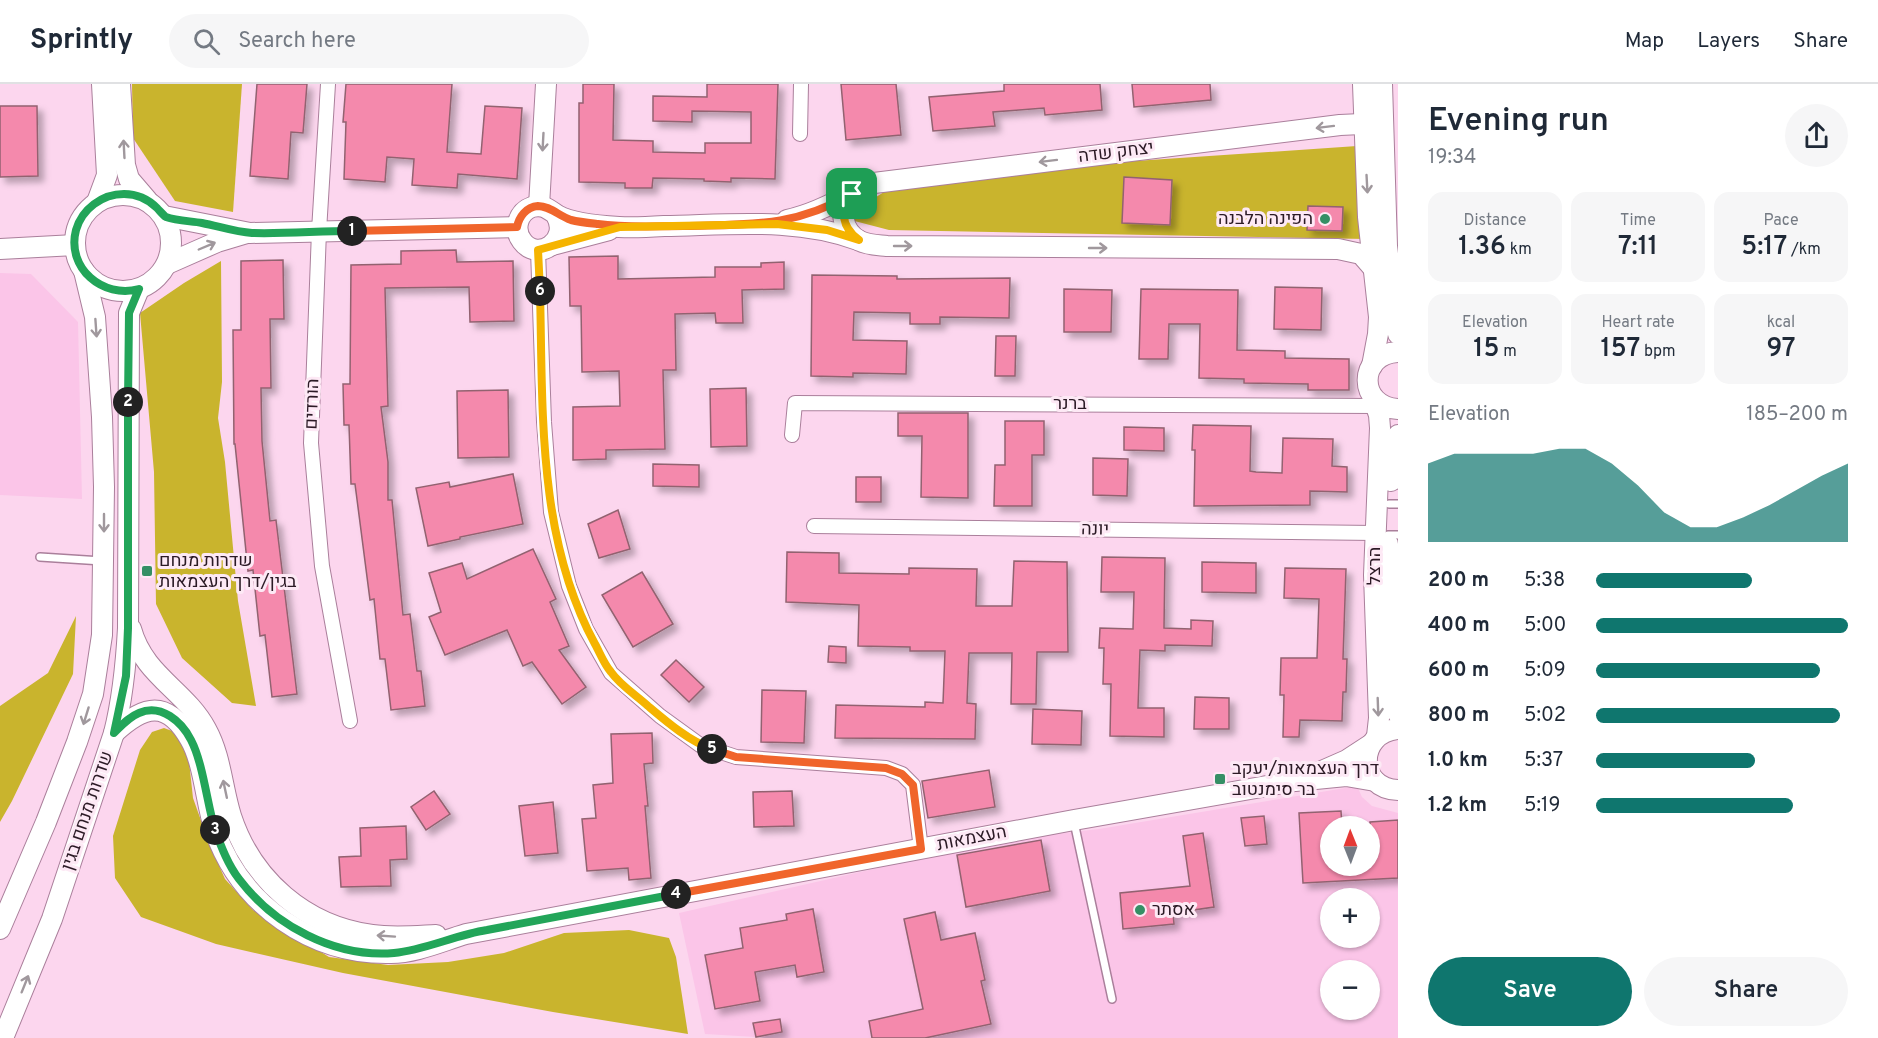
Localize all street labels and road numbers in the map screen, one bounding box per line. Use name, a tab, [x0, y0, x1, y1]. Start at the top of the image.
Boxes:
street label: יצחק שדה	[1077, 137, 1155, 169]
street label: הורדים	[301, 378, 325, 430]
street label: ברנר	[1053, 393, 1087, 416]
street label: יונה	[1081, 518, 1109, 542]
street label: הרצל	[1364, 547, 1387, 585]
street label: שדרות מנחם בגין	[57, 748, 119, 874]
street label: העצמאות	[935, 821, 1009, 857]

